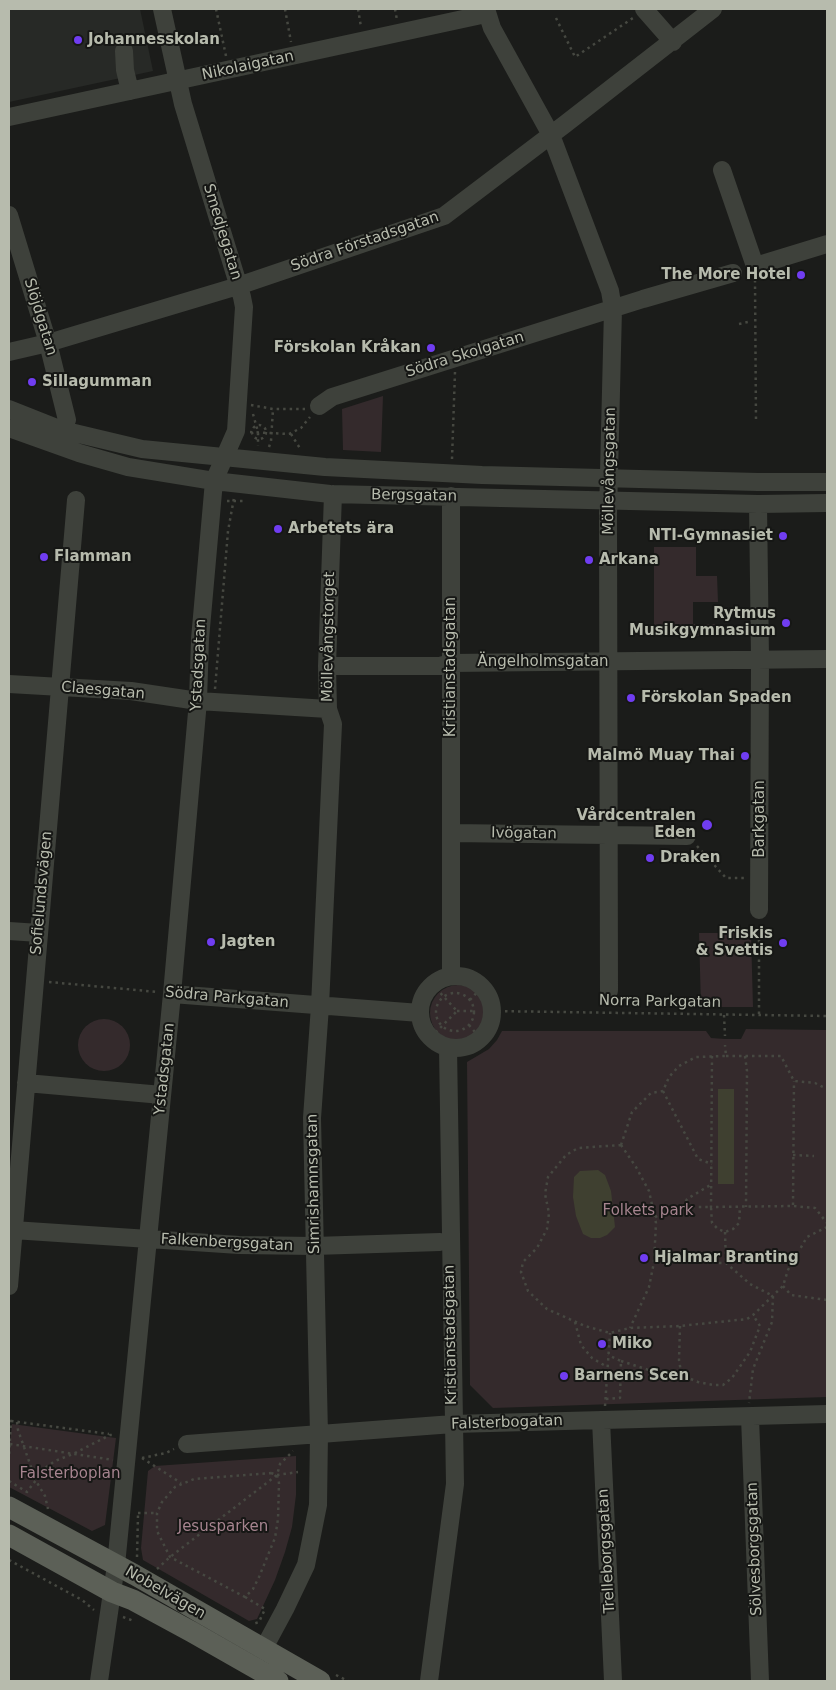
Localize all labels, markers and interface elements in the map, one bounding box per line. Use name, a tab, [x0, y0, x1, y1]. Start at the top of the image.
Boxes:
place label: Johannesskolan	[88, 31, 220, 49]
marker: Johannesskolan	[72, 34, 84, 46]
street label: Nikolaigatan	[200, 47, 296, 85]
street label: Smedjegatan	[199, 182, 245, 282]
street label: Södra Förstadsgatan	[289, 208, 441, 276]
place label: The More Hotel	[661, 266, 791, 284]
marker: The More Hotel	[795, 269, 807, 281]
street label: Slöjdgatan	[20, 276, 60, 358]
street label: Södra Skolgatan	[404, 328, 526, 382]
place label: Förskolan Kråkan	[274, 339, 421, 357]
marker: Förskolan Kråkan	[425, 342, 437, 354]
place label: Sillagumman	[42, 373, 152, 391]
marker: Sillagumman	[26, 376, 38, 388]
street label: Möllevångsgatan	[600, 407, 620, 535]
street label: Bergsgatan	[371, 486, 457, 506]
place label: Arbetets ära	[288, 520, 394, 538]
marker: Arbetets ära	[272, 523, 284, 535]
place label: NTI-Gymnasiet	[648, 527, 773, 545]
marker: NTI-Gymnasiet	[777, 530, 789, 542]
place label: Flamman	[54, 548, 132, 566]
marker: Flamman	[38, 551, 50, 563]
place label: Arkana	[599, 551, 659, 569]
marker: Arkana	[583, 554, 595, 566]
street label: Möllevångstorget	[319, 572, 339, 702]
street label: Kristianstadsgatan	[442, 597, 460, 737]
place label: Rytmus Musikgymnasium	[629, 605, 776, 640]
marker: Rytmus Musikgymnasium	[780, 617, 792, 629]
street label: Ystadsgatan	[188, 618, 210, 712]
street label: Ängelholmsgatan	[477, 653, 609, 671]
street label: Claesgatan	[60, 678, 146, 704]
place label: Förskolan Spaden	[641, 689, 792, 707]
marker: Förskolan Spaden	[625, 692, 637, 704]
place label: Malmö Muay Thai	[587, 747, 735, 765]
marker: Malmö Muay Thai	[739, 750, 751, 762]
street label: Barkgatan	[751, 780, 769, 858]
place label: Vårdcentralen Eden	[577, 807, 696, 842]
marker: Vårdcentralen Eden	[700, 818, 714, 832]
street label: Ivögatan	[491, 824, 557, 844]
street label: Sofielundsvägen	[28, 830, 56, 956]
place label: Draken	[660, 849, 720, 867]
marker: Draken	[644, 852, 656, 864]
place label: Friskis & Svettis	[696, 925, 773, 960]
place label: Jagten	[221, 933, 275, 951]
marker: Jagten	[205, 936, 217, 948]
marker: Friskis & Svettis	[777, 937, 789, 949]
street label: Södra Parkgatan	[164, 984, 290, 1012]
street label: Norra Parkgatan	[599, 992, 721, 1012]
street label: Ystadsgatan	[151, 1022, 179, 1116]
street label: Simrishamnsgatan	[304, 1114, 324, 1254]
park label: Folkets park	[603, 1202, 693, 1220]
street label: Falkenbergsgatan	[160, 1231, 294, 1255]
place label: Hjalmar Branting	[654, 1249, 799, 1267]
marker: Hjalmar Branting	[638, 1252, 650, 1264]
street label: Kristianstadsgatan	[441, 1265, 461, 1405]
place label: Miko	[612, 1335, 652, 1353]
marker: Miko	[596, 1338, 608, 1350]
place label: Barnens Scen	[574, 1367, 689, 1385]
marker: Barnens Scen	[558, 1370, 570, 1382]
street label: Falsterbogatan	[451, 1412, 563, 1434]
park label: Falsterboplan	[20, 1465, 120, 1483]
street label: Sölvesborgsgatan	[744, 1482, 766, 1616]
street label: Trelleborgsgatan	[595, 1488, 619, 1614]
park label: Jesusparken	[178, 1518, 268, 1536]
street label: Nobelvägen	[122, 1563, 208, 1623]

